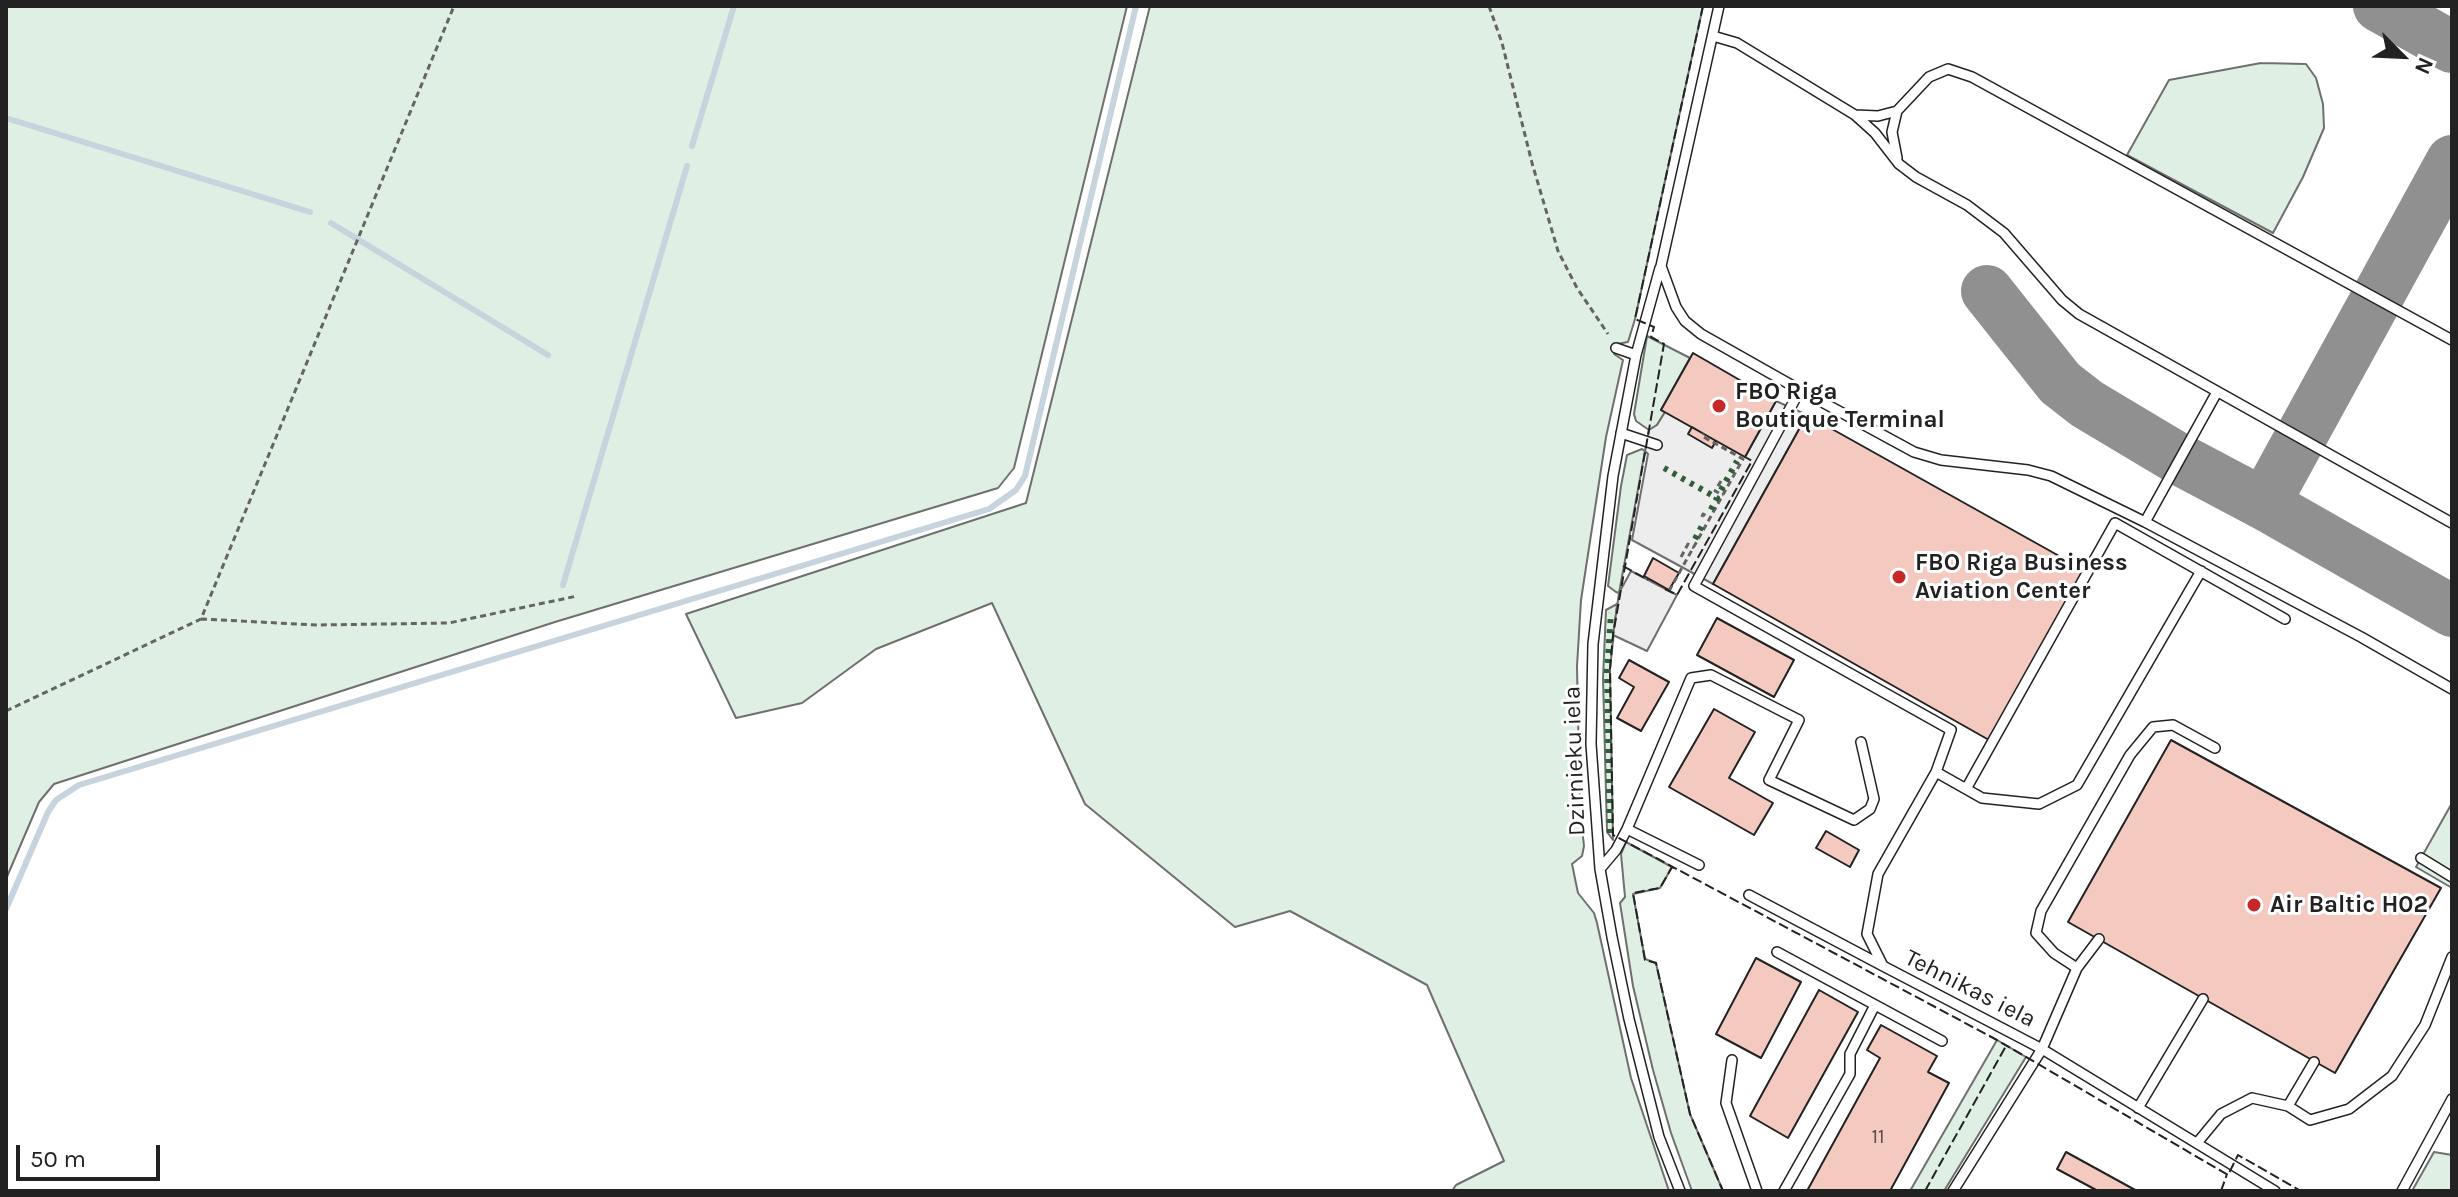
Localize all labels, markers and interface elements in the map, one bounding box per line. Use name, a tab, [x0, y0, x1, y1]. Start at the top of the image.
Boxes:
north arrow	[2362, 16, 2442, 96]
text: N	[2409, 53, 2439, 78]
place label: FBO Riga Boutique Terminal	[1735, 378, 1945, 434]
marker: FBO Riga Boutique Terminal	[1710, 397, 1728, 415]
place label: FBO Riga Business Aviation Center	[1915, 549, 2128, 605]
marker: FBO Riga Business Aviation Center	[1890, 568, 1908, 586]
street label: Dzirnieku iela	[1558, 685, 1592, 837]
place label: Air Baltic H02	[2270, 891, 2428, 919]
marker: Air Baltic H02	[2245, 896, 2263, 914]
street label: Tehnikas iela	[1900, 944, 2040, 1034]
house number: 11	[1871, 1125, 1885, 1149]
scale bar	[20, 1129, 164, 1179]
text: 50 m	[30, 1145, 86, 1173]

